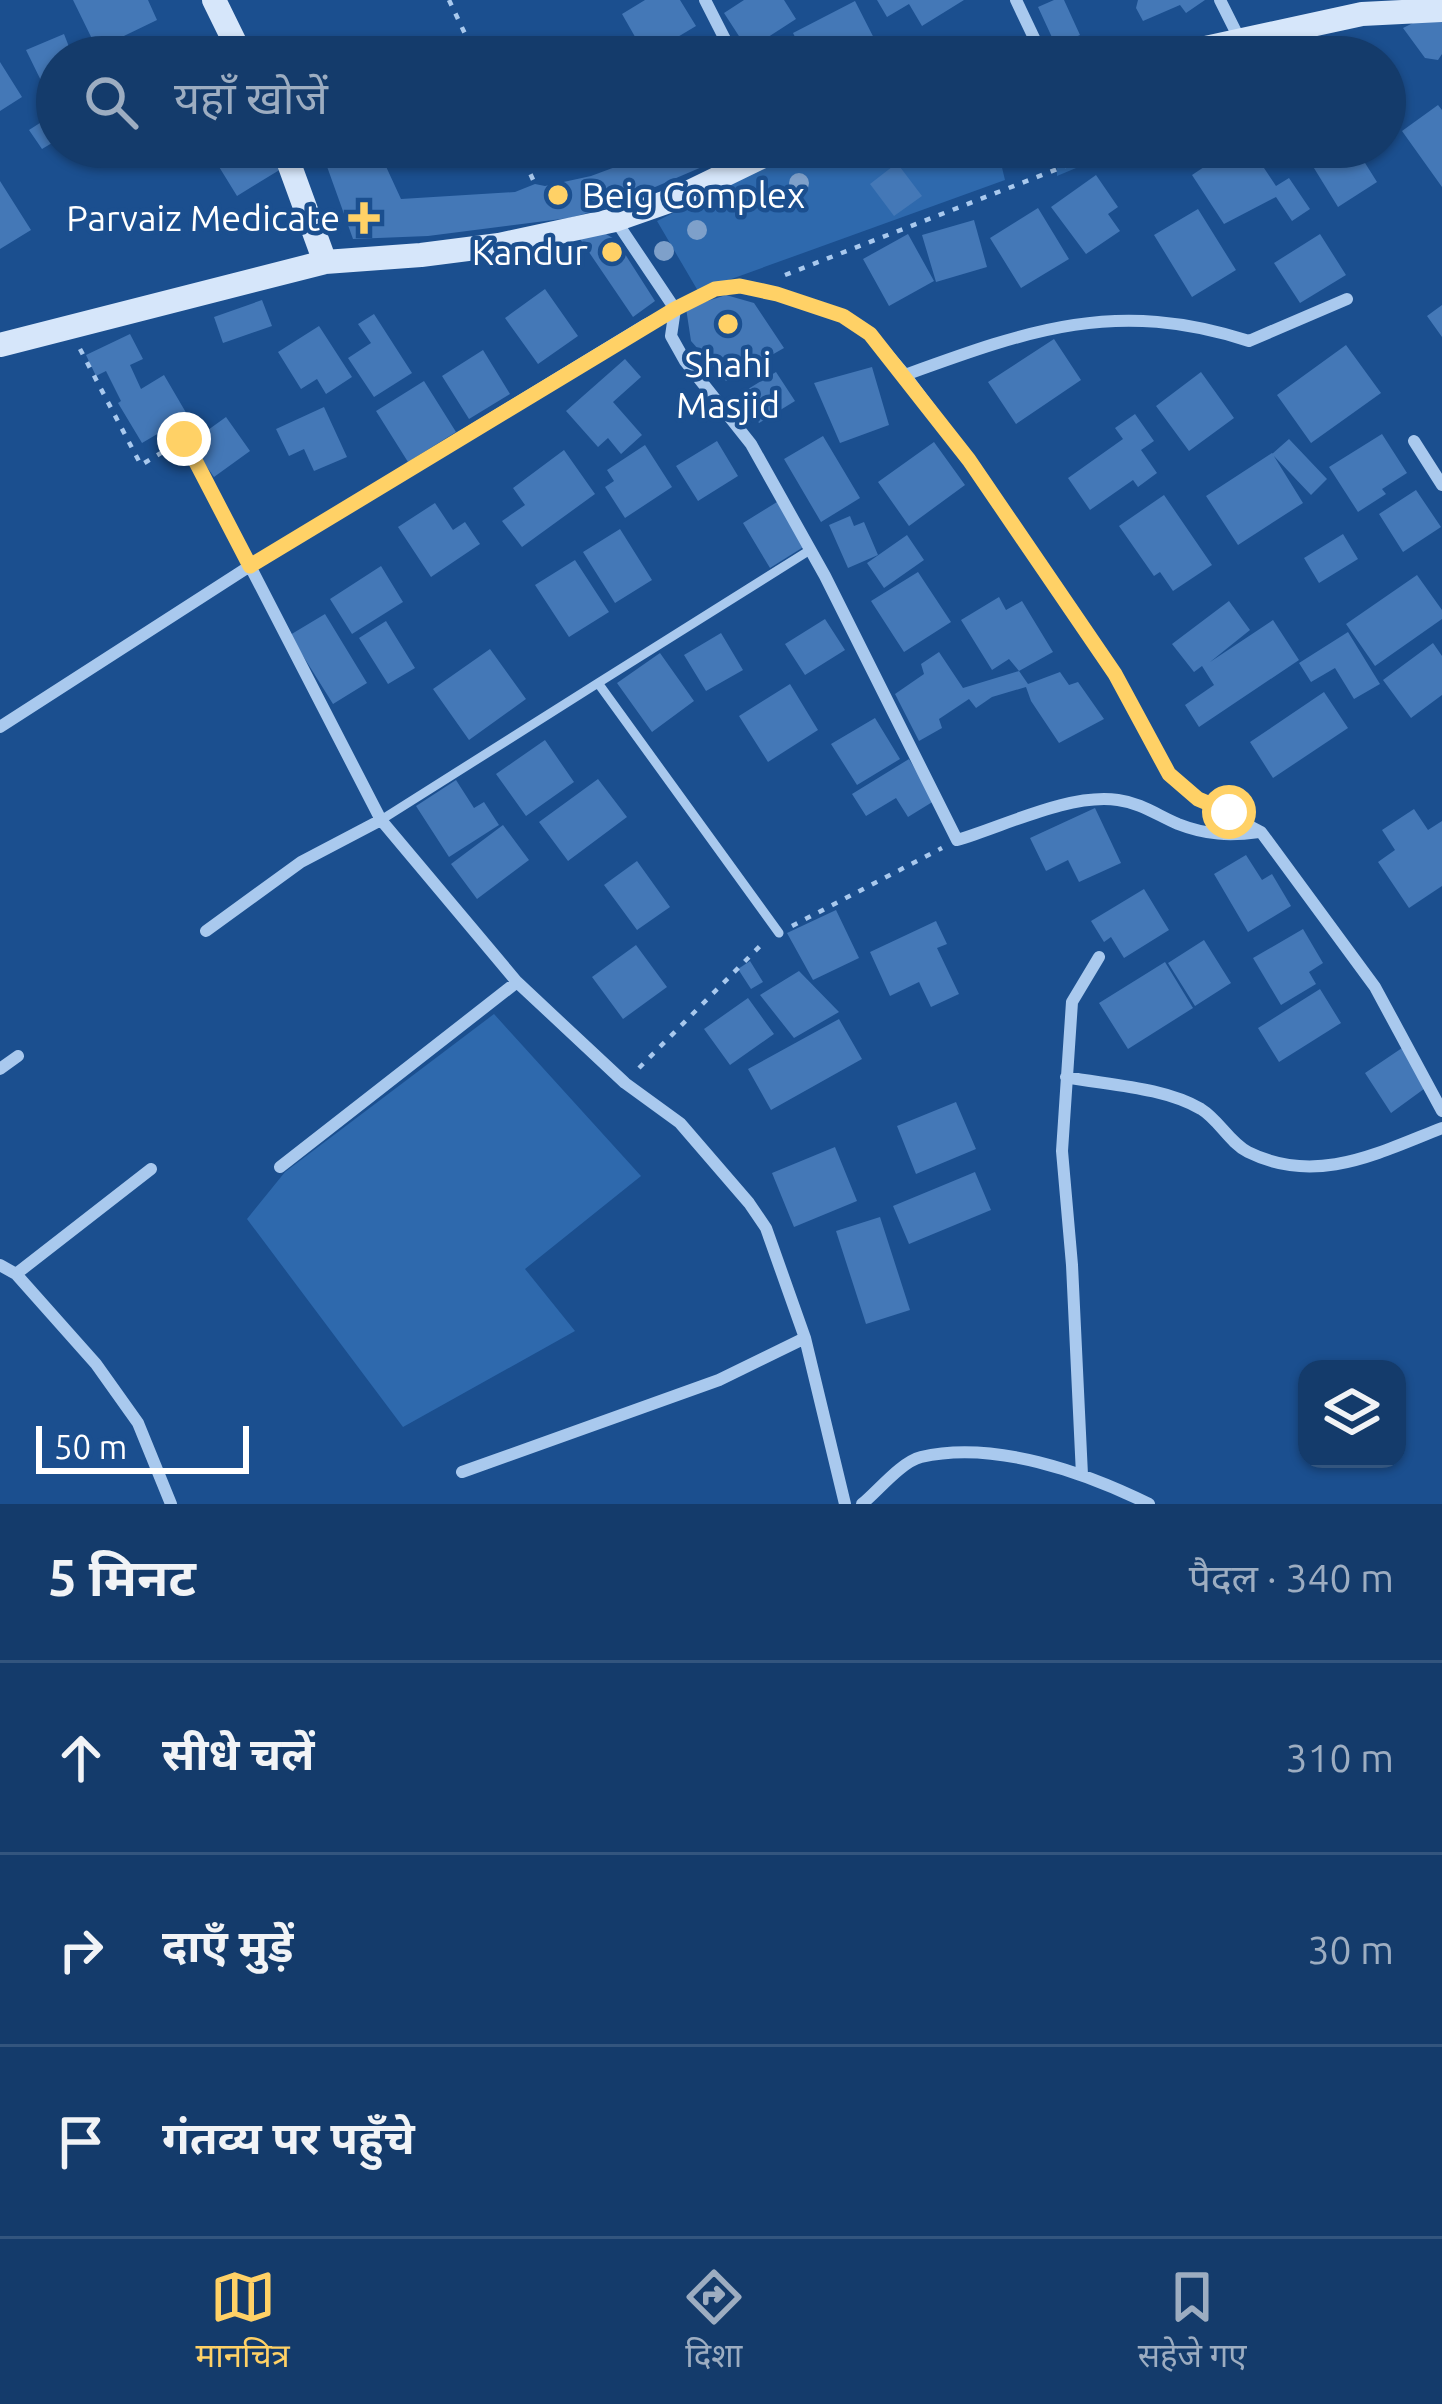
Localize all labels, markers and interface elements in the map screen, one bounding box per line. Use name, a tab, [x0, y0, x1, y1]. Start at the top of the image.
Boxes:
search box	[36, 36, 1406, 168]
icon: search	[78, 69, 144, 135]
text: यहाँ खोजें	[174, 72, 328, 123]
place label: Beig Complex	[582, 174, 805, 215]
marker: Beig Complex	[545, 182, 571, 208]
place label: Parvaiz Medicate	[66, 197, 340, 238]
marker: Parvaiz Medicate	[351, 205, 377, 231]
place label: Kandur	[472, 231, 588, 272]
marker: Kandur	[599, 239, 625, 265]
marker: Shahi Masjid	[715, 311, 741, 337]
place label: Shahi Masjid	[676, 343, 780, 425]
route end	[157, 412, 211, 466]
route start	[1202, 785, 1256, 839]
map controls	[1298, 1360, 1406, 1468]
button: layers	[1298, 1360, 1406, 1468]
scale bar	[36, 1420, 249, 1473]
text: 50 m	[54, 1428, 127, 1465]
text: 5 मिनट	[48, 1548, 196, 1606]
text: पैदल · 340 m	[1189, 1556, 1394, 1599]
icon: ahead	[48, 1725, 114, 1791]
text: सीधे चलें	[162, 1728, 315, 1779]
text: 310 m	[1285, 1736, 1394, 1779]
icon: right	[48, 1917, 114, 1983]
text: दाएँ मुड़ें	[162, 1920, 294, 1971]
text: 30 m	[1307, 1928, 1394, 1971]
icon: arrive	[48, 2109, 114, 2175]
text: गंतव्य पर पहुँचे	[162, 2112, 415, 2163]
tab: मानचित्र	[195, 2264, 290, 2380]
tab: दिशा	[681, 2264, 747, 2380]
tab: सहेजे गए	[1138, 2264, 1246, 2380]

